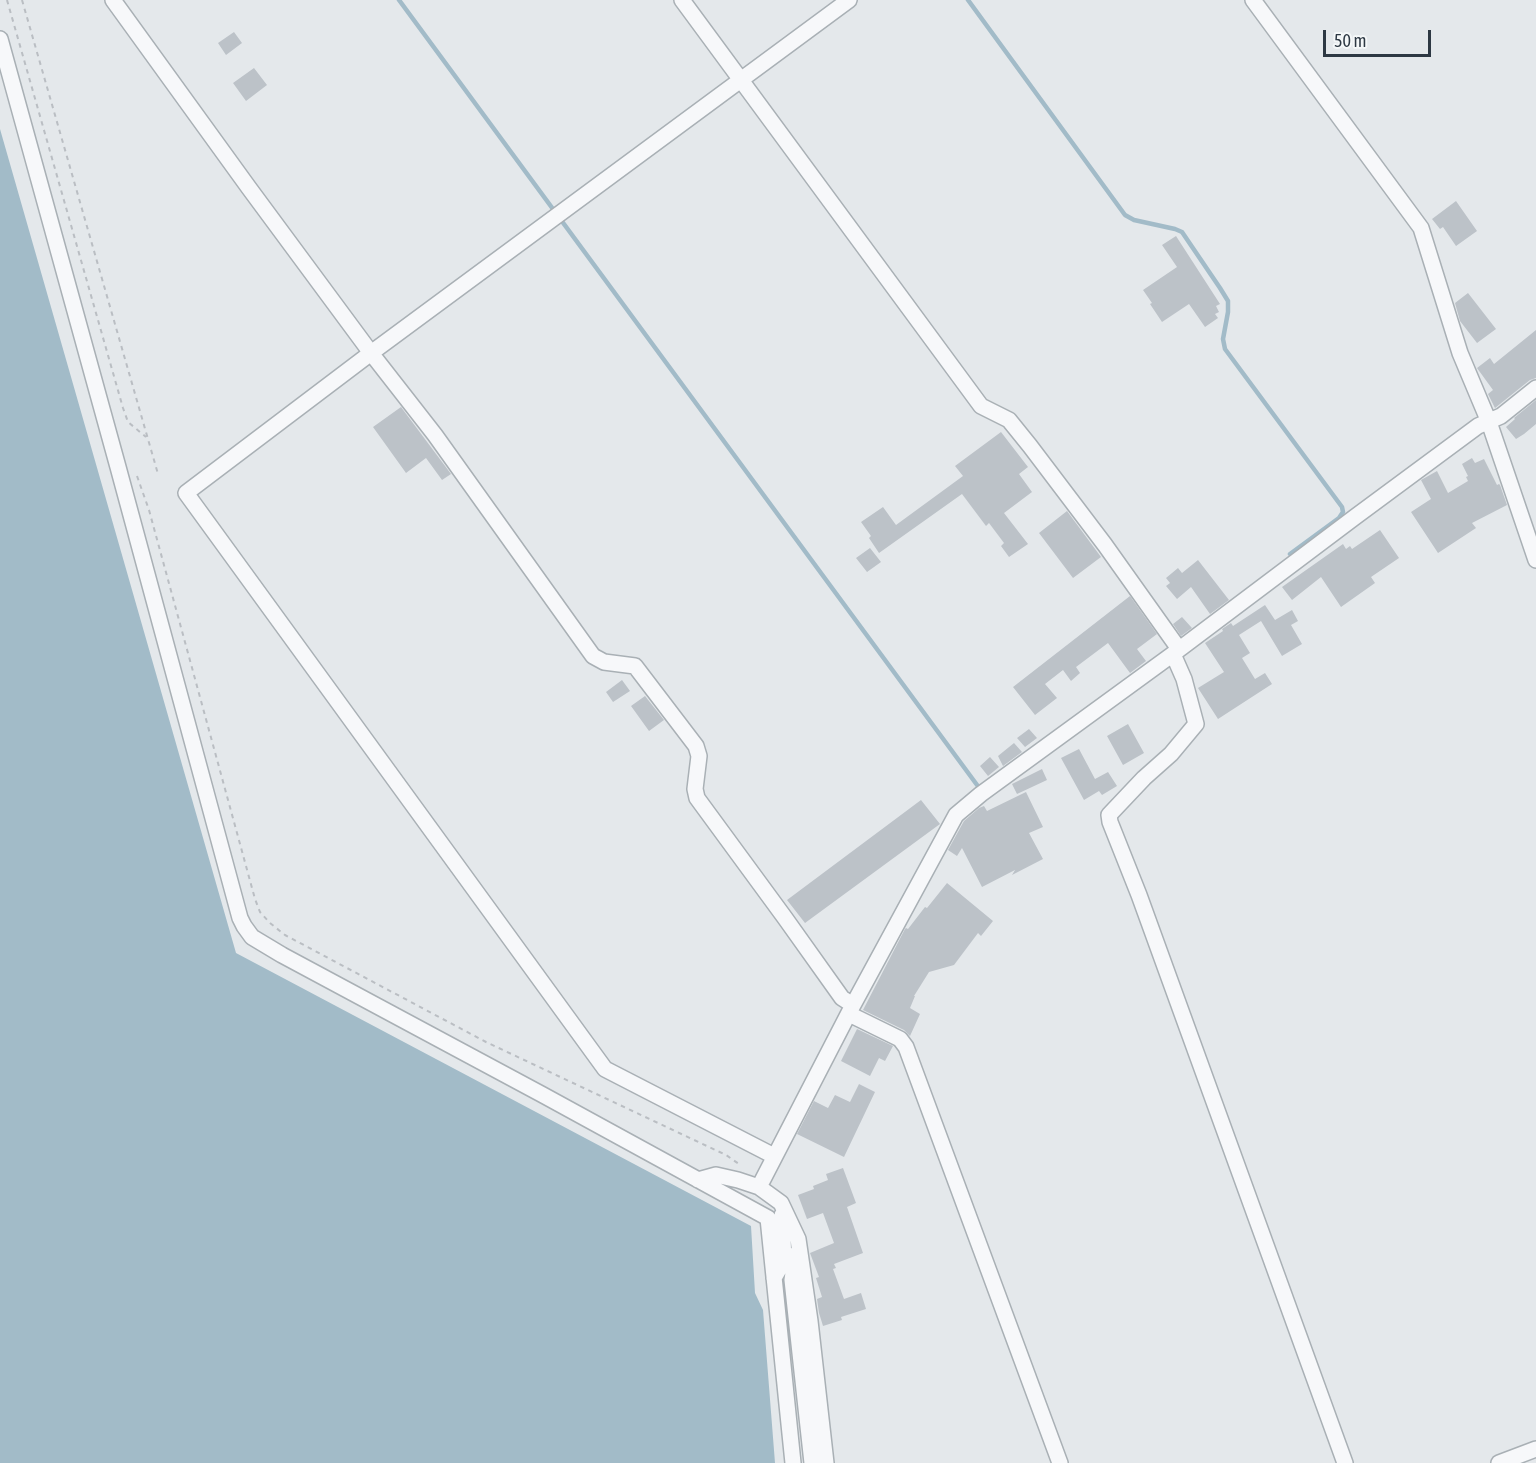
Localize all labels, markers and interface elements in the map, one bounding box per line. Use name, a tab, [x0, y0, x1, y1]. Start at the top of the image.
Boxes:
scale bar	[1326, 18, 1434, 56]
text: 50 m	[1334, 30, 1366, 51]

